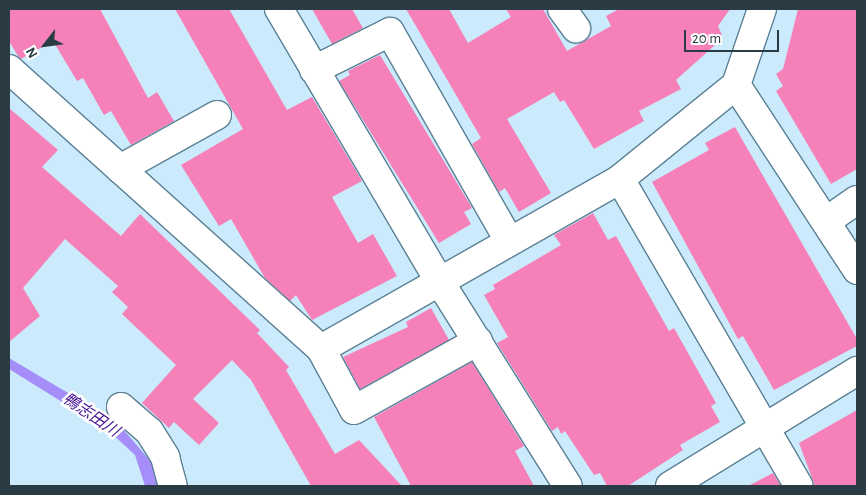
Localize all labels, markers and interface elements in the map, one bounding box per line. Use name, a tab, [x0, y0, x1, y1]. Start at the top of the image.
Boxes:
north arrow	[20, 20, 70, 70]
scale bar	[686, 20, 781, 52]
text: 20 m	[692, 31, 721, 46]
text: N	[24, 45, 41, 60]
water label: 鴨志田川	[59, 389, 123, 441]

